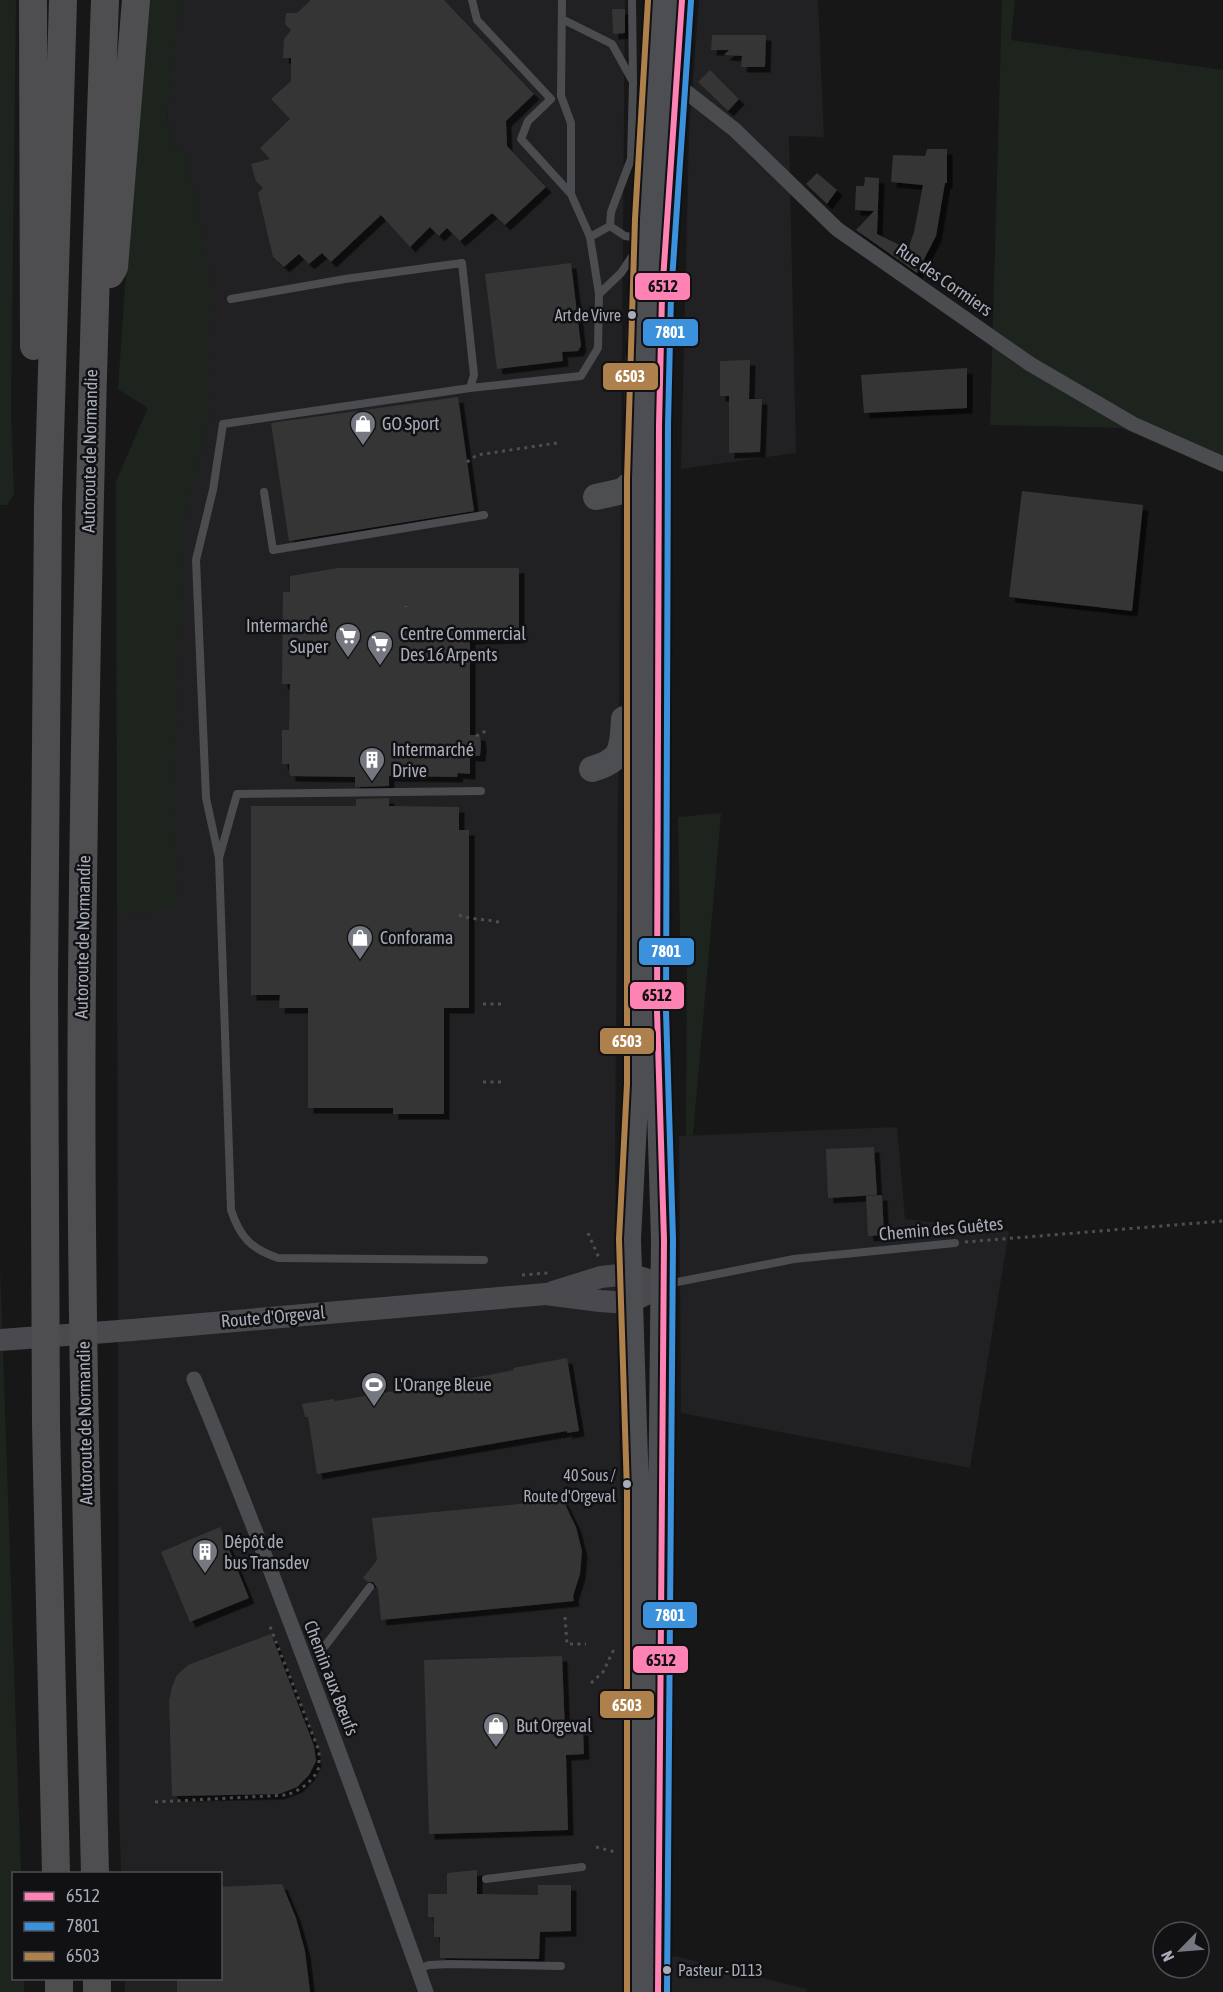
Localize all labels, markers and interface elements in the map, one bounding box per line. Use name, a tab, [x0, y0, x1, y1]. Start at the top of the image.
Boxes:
street label: Rue des Cormiers	[892, 239, 996, 321]
line badge: 6512	[634, 272, 691, 301]
text: 6512	[648, 277, 678, 295]
place label: Art de Vivre	[555, 306, 621, 324]
marker: Art de Vivre	[626, 309, 638, 321]
line badge: 7801	[642, 318, 699, 347]
text: 7801	[655, 323, 686, 341]
line badge: 6503	[602, 362, 659, 391]
text: 6503	[615, 367, 645, 385]
street label: Autoroute de Normandie	[78, 369, 101, 533]
shop icon: GO Sport	[348, 409, 378, 447]
place label: GO Sport	[382, 413, 439, 434]
place label: Intermarché Super	[246, 615, 329, 657]
supermarket icon: Intermarché Super	[333, 621, 363, 659]
place label: Centre Commercial Des 16 Arpents	[400, 623, 526, 665]
supermarket icon: Centre Commercial Des 16 Arpents	[365, 629, 395, 667]
place label: Intermarché Drive	[392, 739, 474, 781]
building icon: Intermarché Drive	[357, 745, 387, 783]
street label: Autoroute de Normandie	[71, 855, 94, 1019]
shop icon: Conforama	[345, 923, 375, 961]
place label: Conforama	[380, 927, 453, 948]
line badge: 7801	[638, 937, 695, 966]
text: 7801	[651, 942, 682, 960]
line badge: 6512	[629, 981, 685, 1010]
text: 6512	[642, 986, 672, 1004]
line badge: 6503	[599, 1027, 655, 1055]
text: 6503	[612, 1032, 642, 1050]
street label: Chemin des Guêtes	[878, 1213, 1004, 1244]
street label: Route d'Orgeval	[220, 1301, 326, 1332]
street label: Autoroute de Normandie	[73, 1341, 96, 1505]
sports icon: L'Orange Bleue	[359, 1370, 389, 1408]
place label: L'Orange Bleue	[394, 1374, 492, 1395]
place label: 40 Sous / Route d'Orgeval	[523, 1466, 617, 1506]
marker: 40 Sous / Route d'Orgeval	[621, 1478, 633, 1490]
place label: Dépôt de bus Transdev	[224, 1531, 309, 1573]
building icon: Dépôt de bus Transdev	[190, 1537, 220, 1575]
line badge: 7801	[642, 1601, 698, 1629]
text: 7801	[655, 1606, 686, 1624]
street label: Chemin aux Bœufs	[300, 1617, 363, 1738]
line badge: 6512	[632, 1645, 689, 1674]
text: 6512	[646, 1651, 676, 1669]
line badge: 6503	[599, 1690, 655, 1719]
text: 6503	[612, 1696, 642, 1714]
shop icon: But Orgeval	[481, 1711, 511, 1749]
place label: But Orgeval	[516, 1715, 592, 1736]
legend	[12, 1872, 222, 1980]
text: 6512	[66, 1885, 100, 1906]
text: 7801	[66, 1915, 100, 1936]
north arrow	[1151, 1920, 1211, 1980]
text: 6503	[66, 1945, 100, 1966]
text: N	[1157, 1948, 1178, 1964]
place label: Pasteur - D113	[678, 1961, 763, 1979]
marker: Pasteur - D113	[661, 1964, 673, 1976]

